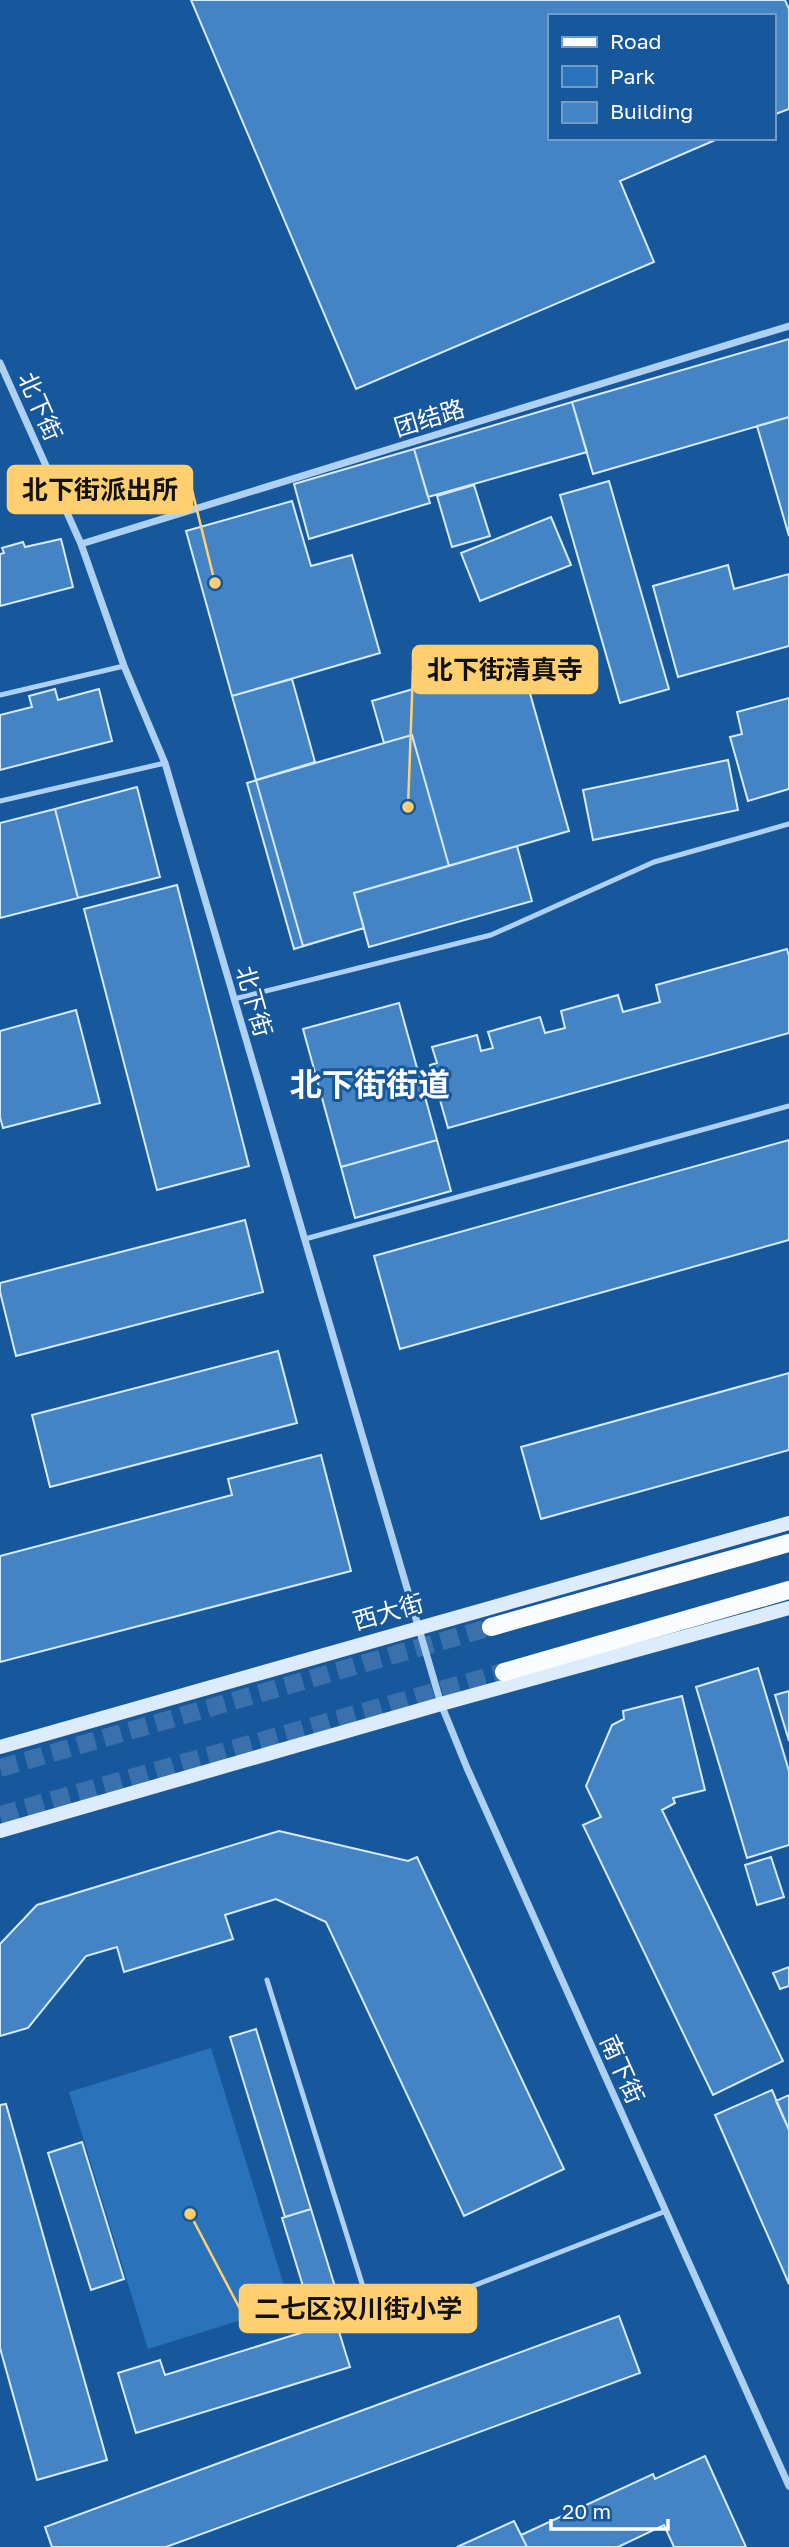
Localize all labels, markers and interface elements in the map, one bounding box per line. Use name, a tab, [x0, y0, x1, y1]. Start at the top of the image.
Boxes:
legend	[548, 14, 775, 140]
text: Road	[610, 28, 661, 54]
text: Park	[610, 63, 656, 89]
text: Building	[610, 98, 693, 124]
street label: 北下街	[13, 367, 69, 445]
street label: 团结路	[390, 393, 468, 441]
callout: 北下街派出所	[8, 466, 192, 513]
text: 北下街派出所	[22, 474, 178, 505]
callout: 北下街清真寺	[413, 646, 597, 693]
text: 北下街清真寺	[427, 654, 583, 685]
street label: 北下街	[231, 962, 279, 1040]
district label: 北下街街道	[290, 1065, 450, 1103]
street label: 西大街	[349, 1587, 427, 1635]
street label: 南下街	[595, 2030, 651, 2108]
callout: 二七区汉川街小学	[240, 2285, 476, 2332]
text: 二七区汉川街小学	[254, 2293, 462, 2324]
scale bar	[551, 2488, 668, 2532]
text: 20 m	[562, 2498, 611, 2524]

